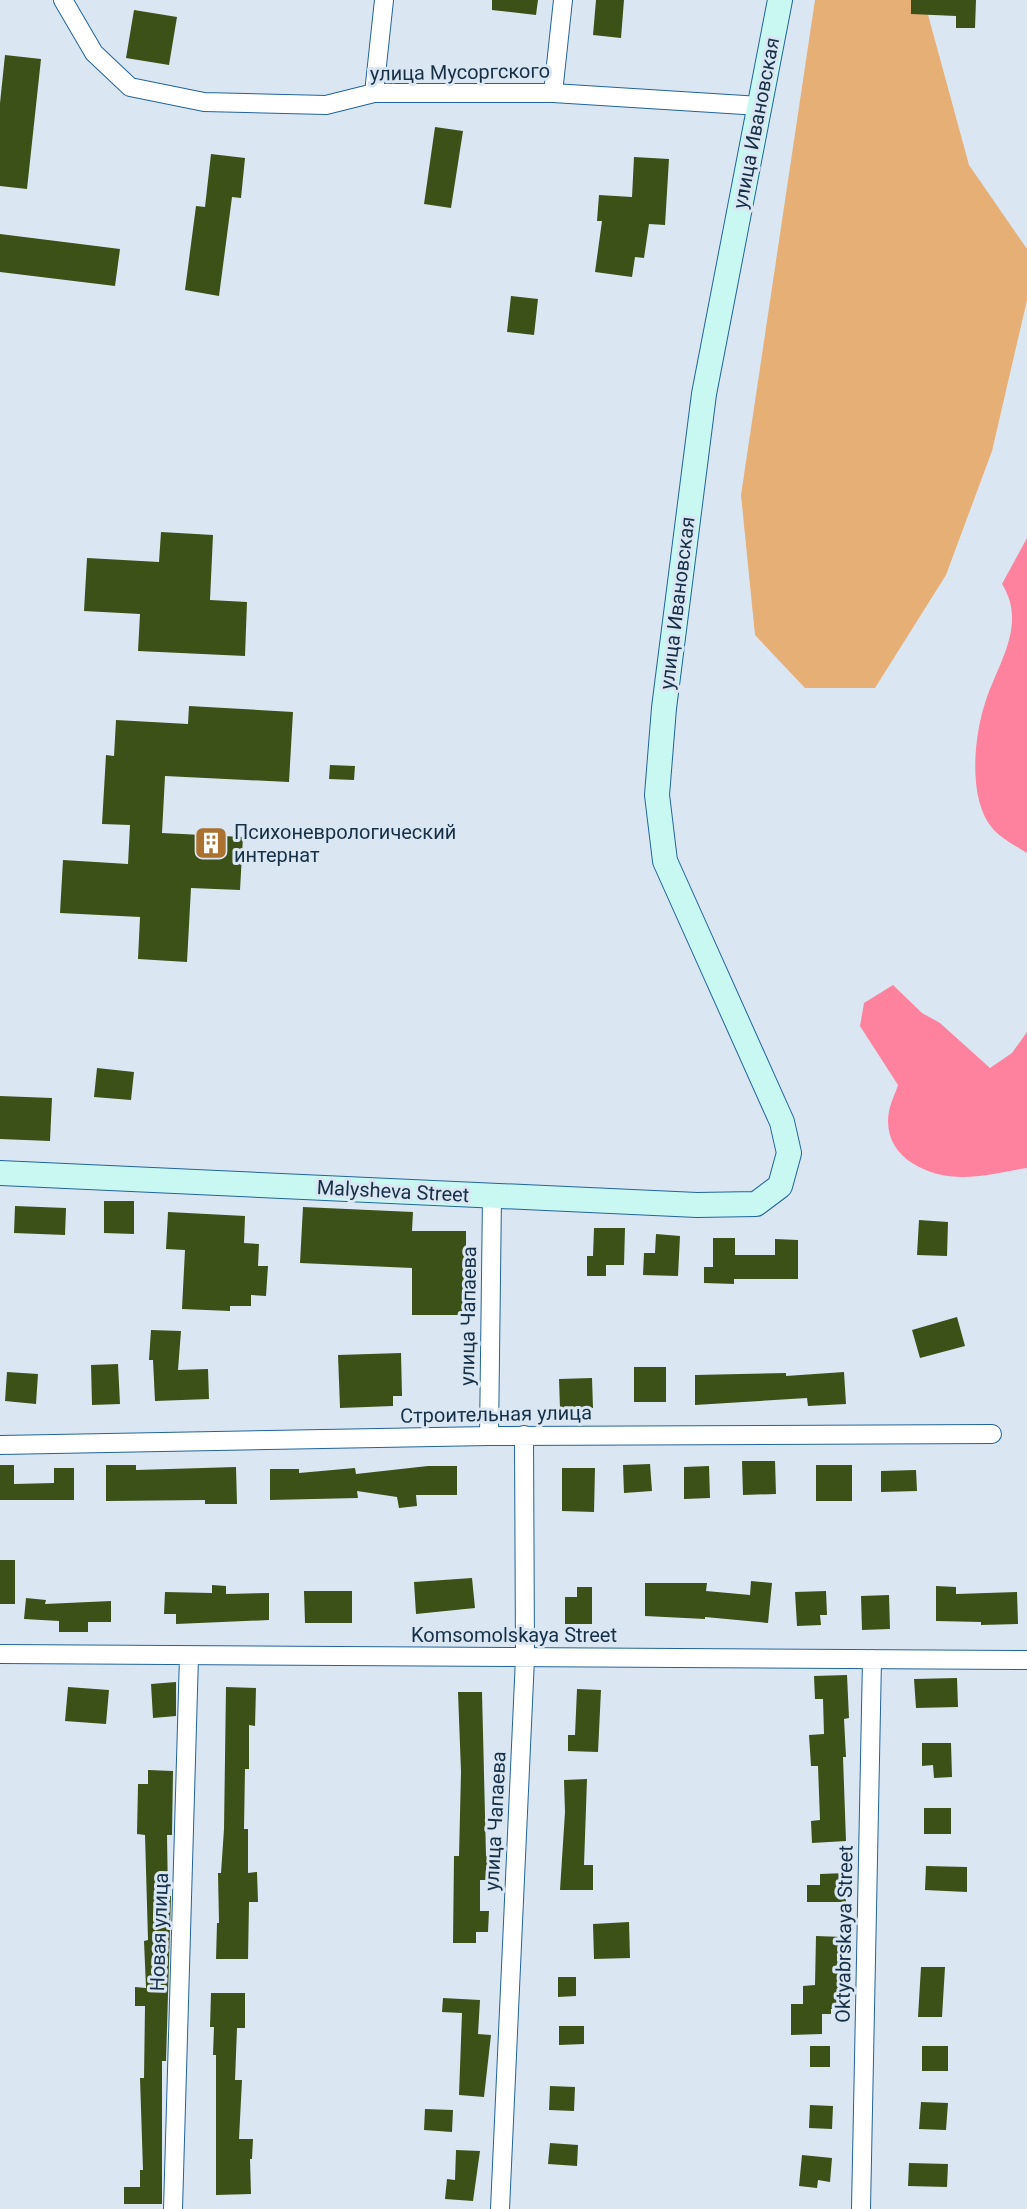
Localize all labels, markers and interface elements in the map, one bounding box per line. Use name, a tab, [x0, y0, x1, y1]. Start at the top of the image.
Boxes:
street label: улица Ивановская	[728, 35, 784, 211]
street label: улица Мусоргского	[370, 58, 550, 86]
street label: улица Ивановская	[654, 515, 700, 691]
place label: Психоневрологический интернат	[234, 820, 456, 867]
building icon: Психоневрологический интернат	[193, 825, 229, 861]
street label: Malysheva Street	[316, 1175, 470, 1207]
street label: улица Чапаева	[455, 1246, 481, 1386]
street label: Строительная улица	[400, 1400, 592, 1428]
street label: Komsomolskaya Street	[411, 1623, 617, 1647]
street label: улица Чапаева	[479, 1751, 511, 1891]
street label: Oktyabrskaya Street	[830, 1845, 858, 2023]
street label: Новая улица	[145, 1872, 173, 1992]

